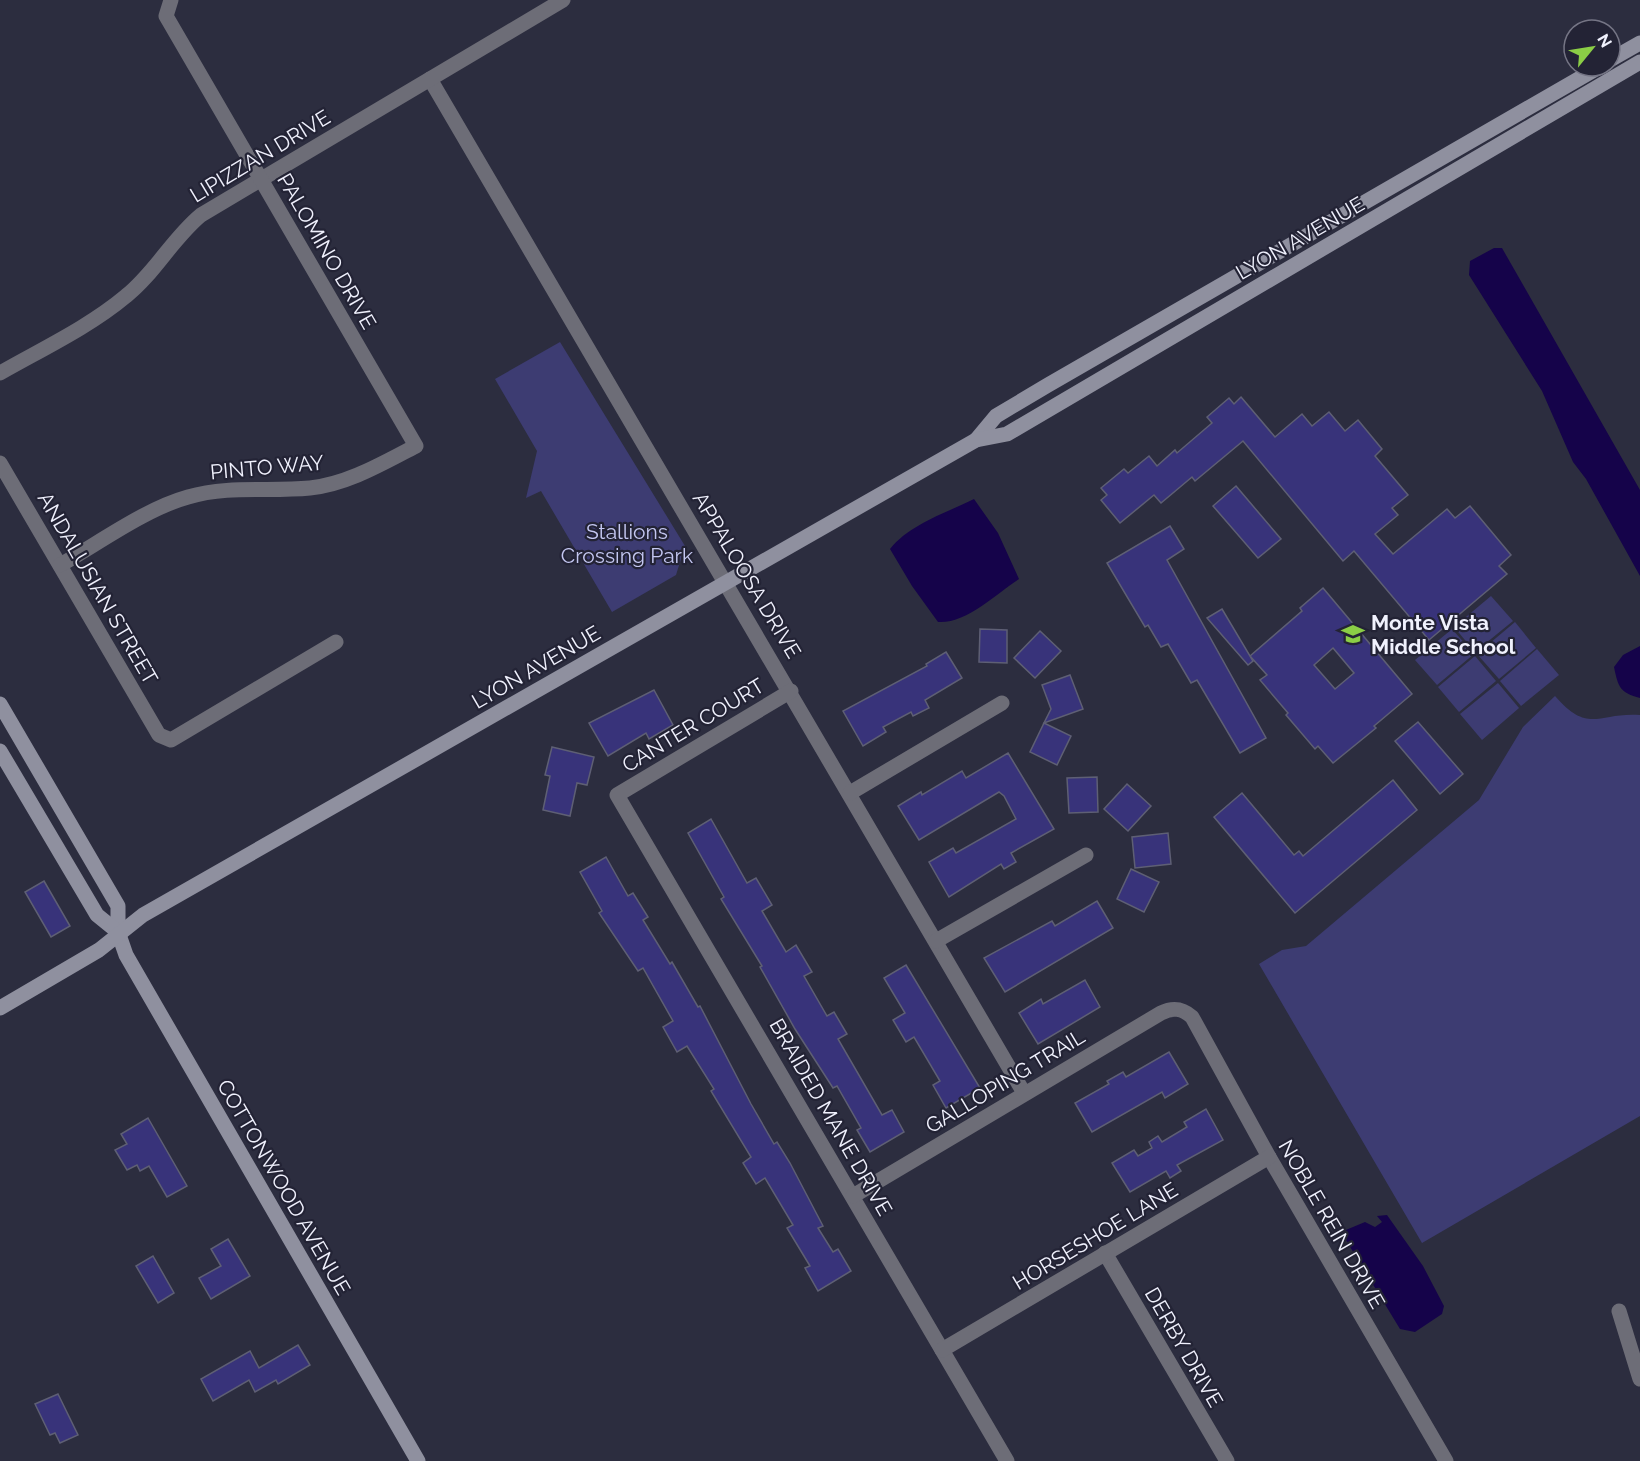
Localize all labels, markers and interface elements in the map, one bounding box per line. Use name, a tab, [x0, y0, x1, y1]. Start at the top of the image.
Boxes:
north arrow	[1562, 18, 1622, 78]
text: N	[1593, 31, 1616, 51]
street label: LIPIZZAN DRIVE	[185, 104, 335, 208]
street label: PALOMINO DRIVE	[272, 169, 382, 333]
street label: LYON AVENUE	[1231, 191, 1369, 285]
street label: PINTO WAY	[209, 450, 325, 484]
street label: ANDALUSIAN STREET	[33, 487, 163, 689]
street label: APPALOOSA DRIVE	[688, 488, 806, 662]
park label: Stallions Crossing Park	[561, 519, 693, 568]
place label: Monte Vista Middle School	[1371, 610, 1516, 659]
street label: LYON AVENUE	[467, 620, 605, 714]
school or university icon: Monte Vista Middle School	[1340, 621, 1366, 647]
street label: CANTER COURT	[617, 673, 769, 777]
street label: BRAIDED MANE DRIVE	[764, 1014, 898, 1220]
street label: GALLOPING TRAIL	[921, 1024, 1089, 1138]
street label: COTTONWOOD AVENUE	[212, 1075, 356, 1299]
street label: NOBLE REIN DRIVE	[1274, 1135, 1390, 1313]
street label: HORSESHOE LANE	[1008, 1177, 1182, 1295]
street label: DERBY DRIVE	[1140, 1283, 1228, 1411]

